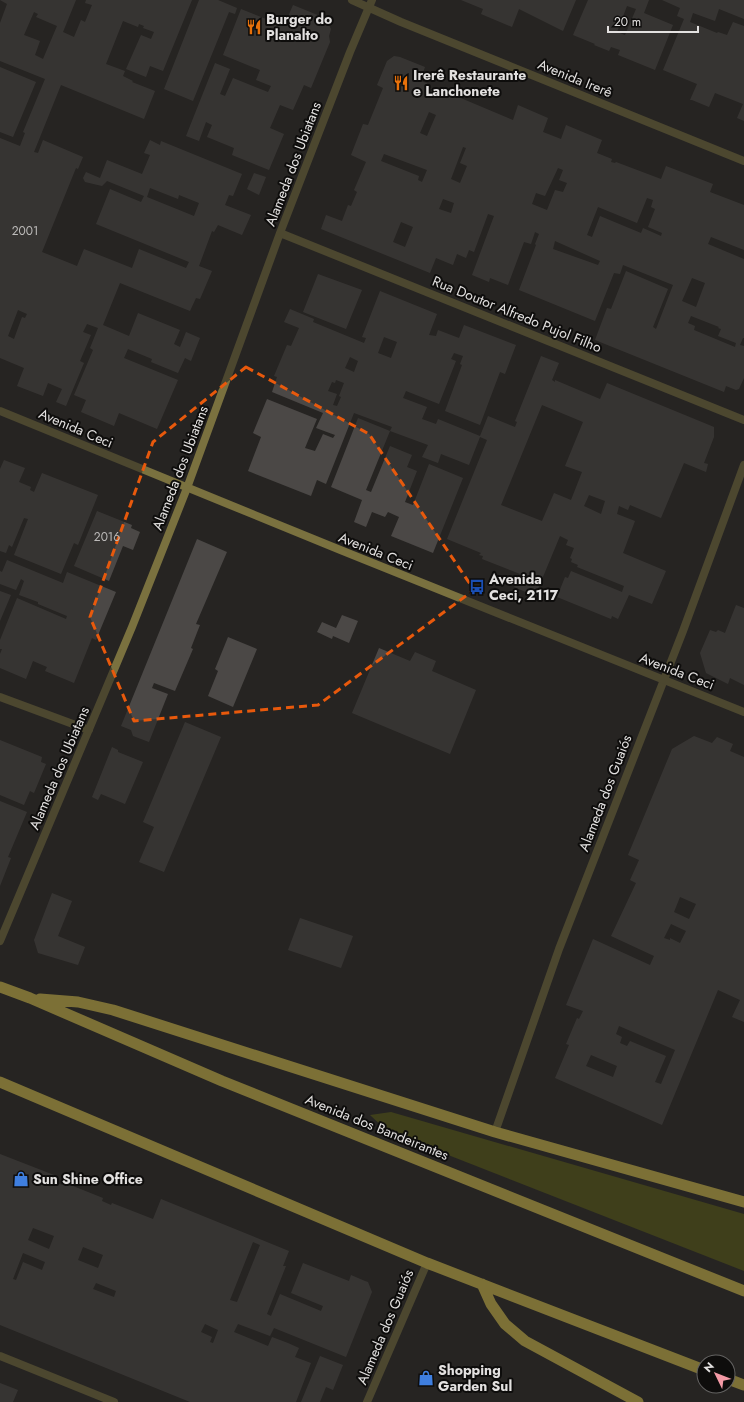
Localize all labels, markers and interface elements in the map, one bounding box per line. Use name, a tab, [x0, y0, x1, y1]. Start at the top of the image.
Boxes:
scale bar	[608, 8, 698, 34]
place label: Burger do Planalto	[266, 9, 332, 45]
text: 20 m	[614, 13, 641, 31]
restaurant icon: Burger do Planalto	[245, 18, 263, 36]
street label: Avenida Irerê	[535, 54, 615, 102]
place label: Irerê Restaurante e Lanchonete	[413, 65, 526, 101]
restaurant icon: Irerê Restaurante e Lanchonete	[392, 74, 410, 92]
street label: Alameda dos Ubiatans	[260, 99, 326, 229]
house number: 2001	[12, 222, 38, 240]
street label: Rua Doutor Alfredo Pujol Filho	[429, 271, 605, 357]
street label: Avenida Ceci	[36, 403, 116, 453]
street label: Alameda dos Ubiatans	[147, 403, 213, 533]
street label: Avenida Ceci	[336, 527, 416, 575]
house number: 2016	[94, 528, 120, 546]
place label: Avenida Ceci, 2117	[488, 569, 559, 605]
bus stop icon: Avenida Ceci, 2117	[468, 578, 486, 596]
street label: Avenida Ceci	[637, 648, 717, 694]
street label: Alameda dos Ubiatans	[24, 703, 94, 833]
street label: Alameda dos Guaiós	[574, 731, 637, 854]
street label: Avenida dos Bandeirantes	[302, 1089, 452, 1165]
place label: Sun Shine Office	[33, 1169, 143, 1189]
shop icon: Sun Shine Office	[12, 1170, 30, 1188]
street label: Alameda dos Guaiós	[352, 1266, 418, 1388]
north arrow	[696, 1354, 736, 1394]
text: N	[700, 1359, 718, 1376]
place label: Shopping Garden Sul	[438, 1360, 512, 1396]
shop icon: Shopping Garden Sul	[417, 1369, 435, 1387]

